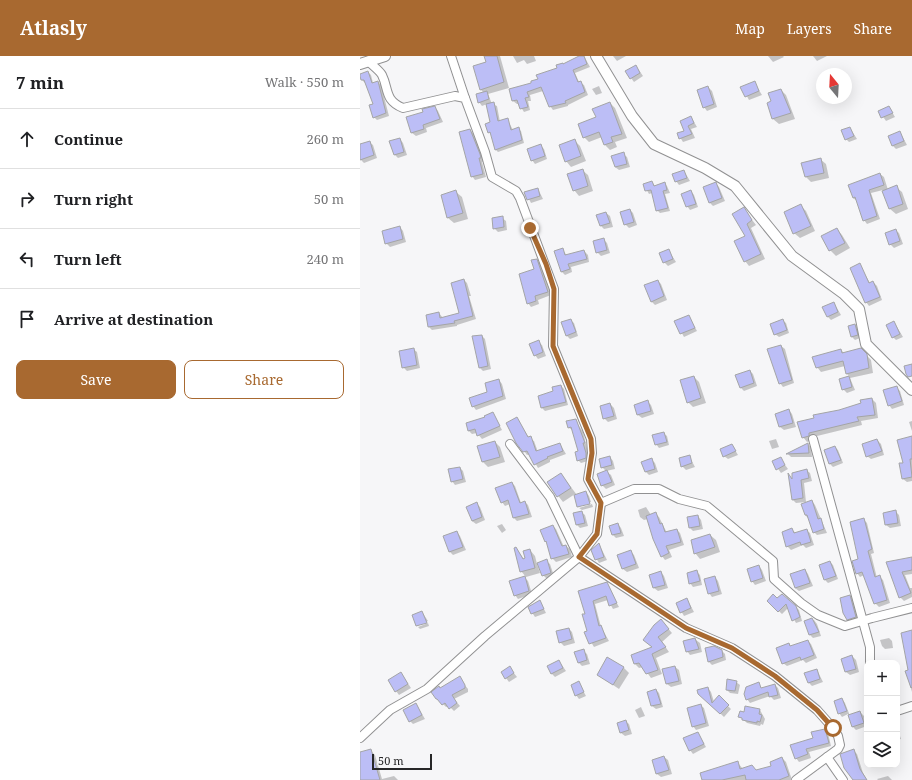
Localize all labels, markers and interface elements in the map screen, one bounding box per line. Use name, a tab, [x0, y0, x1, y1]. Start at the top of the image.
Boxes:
text: Atlasly	[20, 15, 87, 41]
text: Map	[735, 19, 765, 38]
text: Layers	[787, 19, 832, 38]
text: Share	[854, 19, 892, 38]
north arrow	[816, 68, 852, 104]
text: 7 min	[16, 71, 64, 94]
text: Walk · 550 m	[265, 73, 344, 91]
icon: ahead	[16, 128, 38, 150]
text: Continue	[54, 129, 123, 149]
text: 260 m	[307, 130, 344, 148]
icon: right	[16, 188, 38, 210]
text: Turn right	[54, 189, 133, 209]
text: 50 m	[314, 190, 344, 208]
route end	[521, 219, 539, 237]
icon: left	[16, 248, 38, 270]
text: Turn left	[54, 249, 122, 269]
text: 240 m	[307, 250, 344, 268]
icon: arrive	[16, 308, 38, 330]
text: Arrive at destination	[54, 309, 213, 329]
button: Save	[16, 360, 176, 399]
button: Share	[184, 360, 344, 399]
map controls	[864, 660, 900, 768]
button: +	[864, 660, 900, 696]
button: −	[864, 696, 900, 732]
route start	[824, 719, 842, 737]
button: layers	[864, 732, 900, 768]
scale bar	[372, 752, 432, 771]
text: 50 m	[378, 753, 404, 768]

